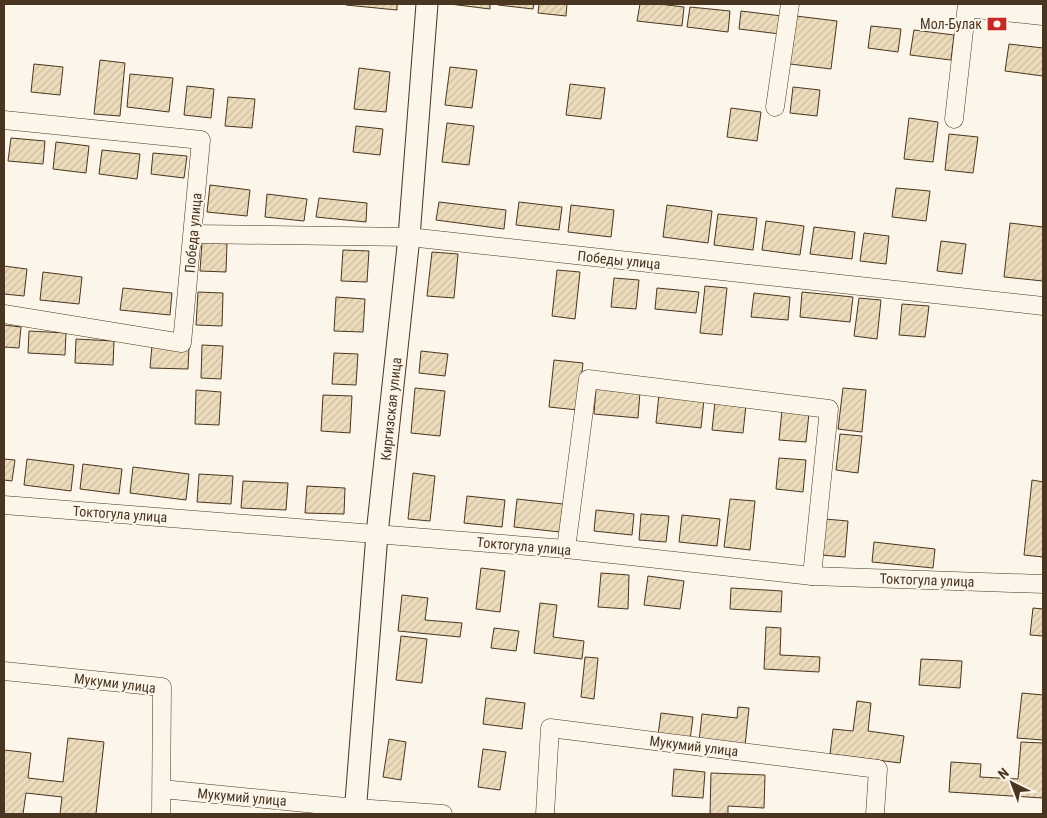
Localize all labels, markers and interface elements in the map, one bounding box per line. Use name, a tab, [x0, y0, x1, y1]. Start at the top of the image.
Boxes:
bank icon: Мол-Булак	[986, 13, 1008, 35]
place label: Мол-Булак	[920, 16, 982, 32]
street label: Победа улица	[182, 192, 204, 274]
street label: Победы улица	[577, 248, 661, 272]
street label: Киргизская улица	[378, 356, 404, 462]
street label: Токтогула улица	[72, 503, 168, 525]
street label: Токтогула улица	[476, 534, 572, 558]
street label: Токтогула улица	[879, 570, 975, 590]
street label: Мукуми улица	[73, 670, 157, 696]
street label: Мукумий улица	[649, 733, 739, 759]
north arrow	[987, 758, 1037, 808]
text: N	[995, 765, 1012, 782]
street label: Мукумий улица	[197, 785, 287, 809]

